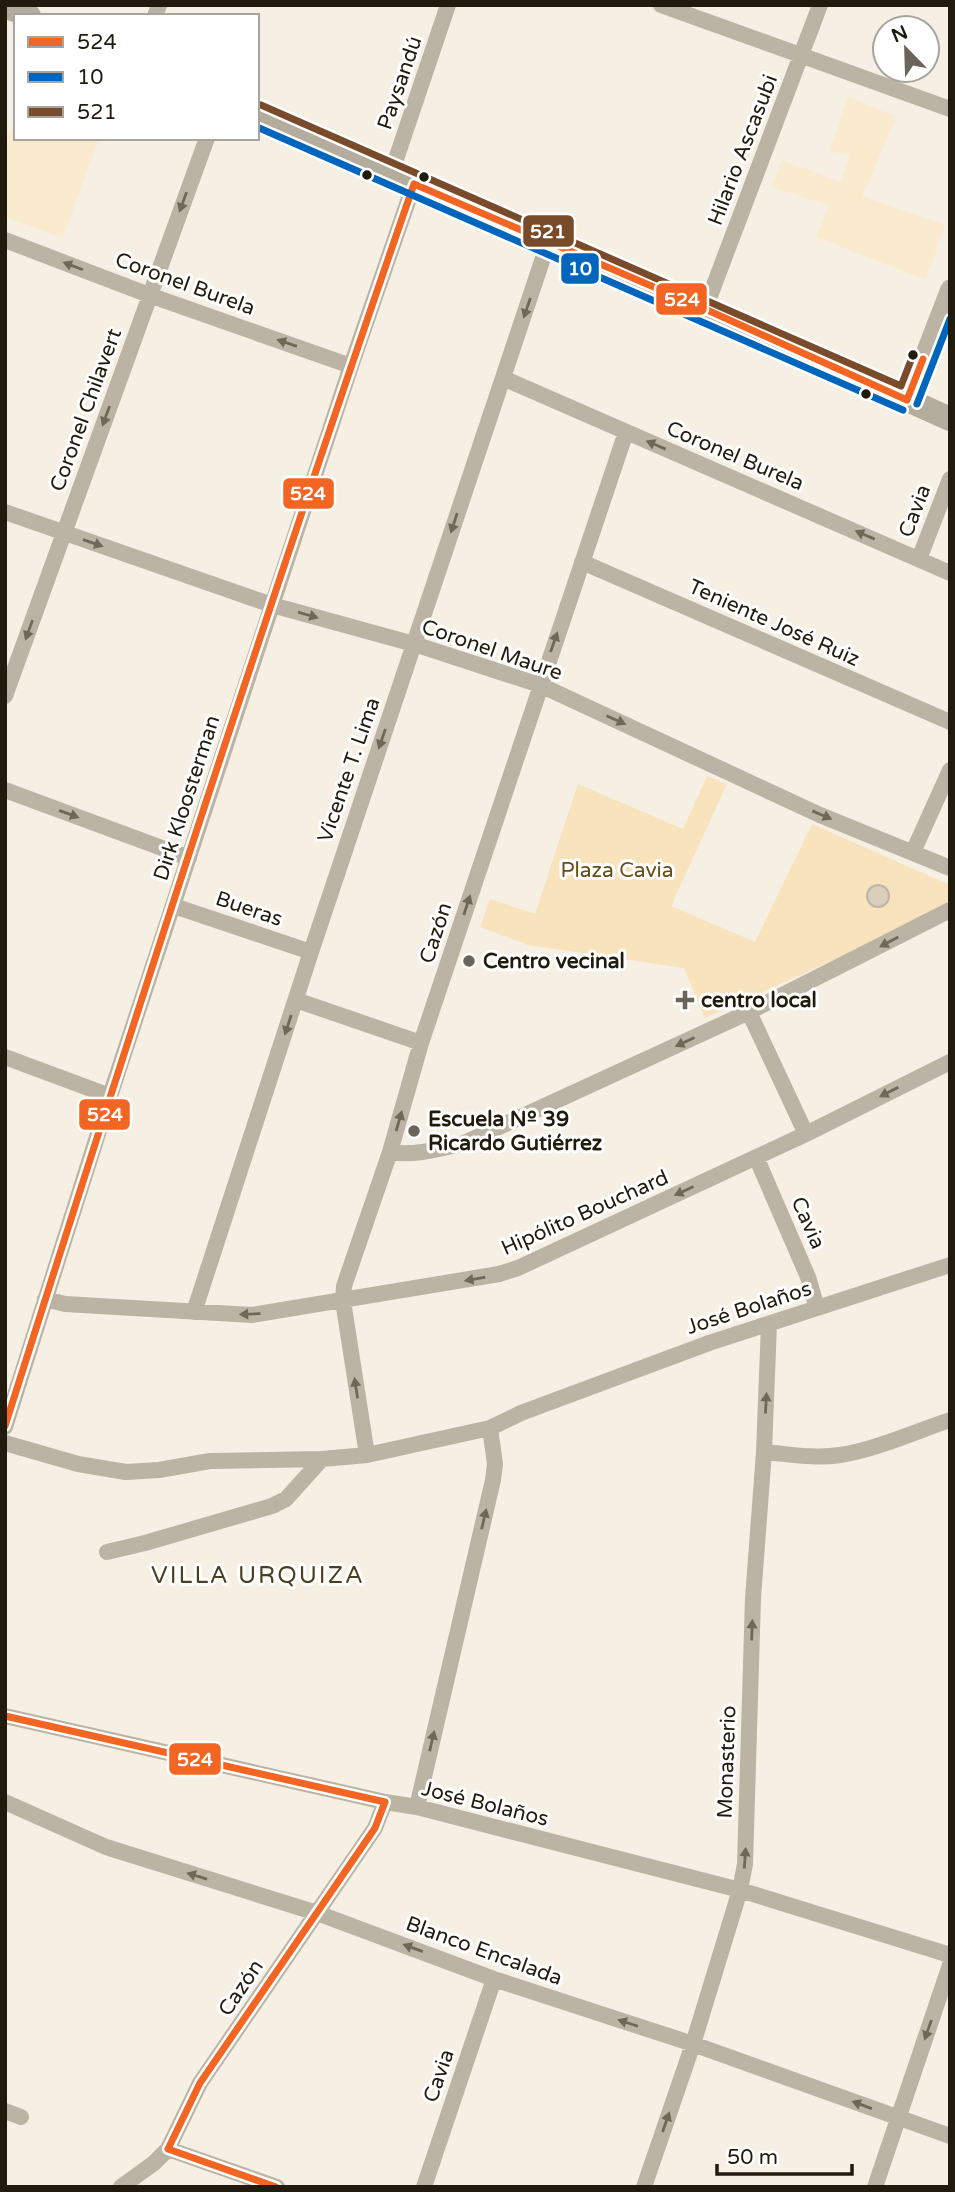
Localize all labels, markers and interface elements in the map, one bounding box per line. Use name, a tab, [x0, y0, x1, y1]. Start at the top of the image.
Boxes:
legend	[14, 14, 259, 140]
north arrow	[871, 14, 941, 84]
text: N	[888, 21, 911, 47]
text: 524	[77, 30, 117, 55]
street label: Paysandú	[372, 33, 428, 133]
text: 10	[77, 65, 103, 90]
street label: Hilario Ascasubi	[703, 71, 783, 229]
text: 521	[77, 100, 117, 125]
unlabelled marker	[360, 168, 374, 182]
unlabelled marker	[417, 170, 431, 184]
one-way arrow	[178, 192, 189, 213]
line badge: 521	[522, 214, 575, 248]
text: 521	[530, 221, 566, 243]
street label: Coronel Burela	[112, 247, 258, 321]
line badge: 10	[560, 252, 600, 285]
text: 10	[568, 258, 592, 280]
one-way arrow	[62, 260, 83, 271]
line badge: 524	[655, 282, 708, 316]
text: 524	[664, 289, 700, 311]
one-way arrow	[521, 297, 531, 318]
street label: Coronel Chilavert	[45, 325, 127, 495]
one-way arrow	[276, 337, 297, 348]
unlabelled marker	[906, 348, 920, 362]
unlabelled marker	[859, 387, 873, 401]
one-way arrow	[100, 406, 111, 427]
street label: Coronel Burela	[663, 416, 807, 496]
one-way arrow	[646, 439, 666, 451]
line badge: 524	[282, 477, 335, 510]
street label: Cavia	[894, 481, 936, 541]
text: 524	[290, 483, 326, 505]
one-way arrow	[448, 513, 459, 534]
one-way arrow	[855, 529, 875, 541]
one-way arrow	[82, 538, 103, 549]
street label: Teniente José Ruiz	[685, 574, 863, 672]
one-way arrow	[298, 610, 320, 621]
street label: Coronel Maure	[418, 614, 566, 686]
one-way arrow	[23, 620, 34, 641]
one-way arrow	[549, 632, 560, 653]
street label: Vicente T. Lima	[313, 694, 385, 846]
street label: Dirk Kloosterman	[148, 712, 226, 884]
one-way arrow	[606, 714, 626, 726]
one-way arrow	[376, 729, 387, 750]
one-way arrow	[59, 809, 80, 820]
one-way arrow	[812, 810, 833, 821]
park label: Plaza Cavia	[560, 858, 674, 883]
street label: Bueras	[212, 886, 286, 932]
one-way arrow	[462, 894, 473, 915]
street label: Cazón	[414, 899, 458, 967]
one-way arrow	[879, 936, 899, 947]
place label: Centro vecinal	[483, 949, 625, 974]
marker: Centro vecinal	[461, 953, 477, 969]
place label: centro local	[701, 988, 817, 1013]
marker: centro local	[675, 990, 695, 1010]
one-way arrow	[282, 1015, 293, 1036]
one-way arrow	[675, 1036, 695, 1048]
one-way arrow	[879, 1087, 899, 1098]
line badge: 524	[78, 1098, 131, 1131]
text: 524	[87, 1104, 123, 1126]
place label: Escuela Nº 39 Ricardo Gutiérrez	[428, 1107, 603, 1156]
one-way arrow	[394, 1111, 404, 1132]
marker: Escuela Nº 39 Ricardo Gutiérrez	[406, 1123, 422, 1139]
street label: Hipólito Bouchard	[498, 1165, 672, 1261]
one-way arrow	[674, 1185, 694, 1197]
street label: Cavia	[786, 1193, 830, 1253]
one-way arrow	[464, 1274, 486, 1285]
street label: José Bolaños	[683, 1276, 815, 1340]
one-way arrow	[239, 1308, 261, 1319]
one-way arrow	[351, 1377, 362, 1399]
one-way arrow	[760, 1392, 771, 1414]
one-way arrow	[478, 1508, 489, 1530]
district label: VILLA URQUIZA	[151, 1561, 365, 1590]
one-way arrow	[747, 1619, 758, 1641]
street label: Monasterio	[713, 1705, 741, 1819]
one-way arrow	[427, 1730, 438, 1752]
line badge: 524	[168, 1742, 222, 1776]
text: 524	[177, 1749, 213, 1771]
street label: José Bolaños	[419, 1776, 551, 1832]
one-way arrow	[740, 1846, 751, 1868]
one-way arrow	[187, 1870, 208, 1880]
street label: Blanco Encalada	[402, 1911, 566, 1991]
one-way arrow	[402, 1943, 423, 1954]
street label: Cazón	[213, 1955, 269, 2021]
one-way arrow	[617, 2017, 638, 2028]
one-way arrow	[922, 2020, 933, 2041]
street label: Cavia	[418, 2046, 460, 2106]
one-way arrow	[852, 2099, 873, 2110]
one-way arrow	[661, 2112, 672, 2133]
scale bar	[717, 2132, 852, 2176]
text: 50 m	[727, 2145, 778, 2170]

